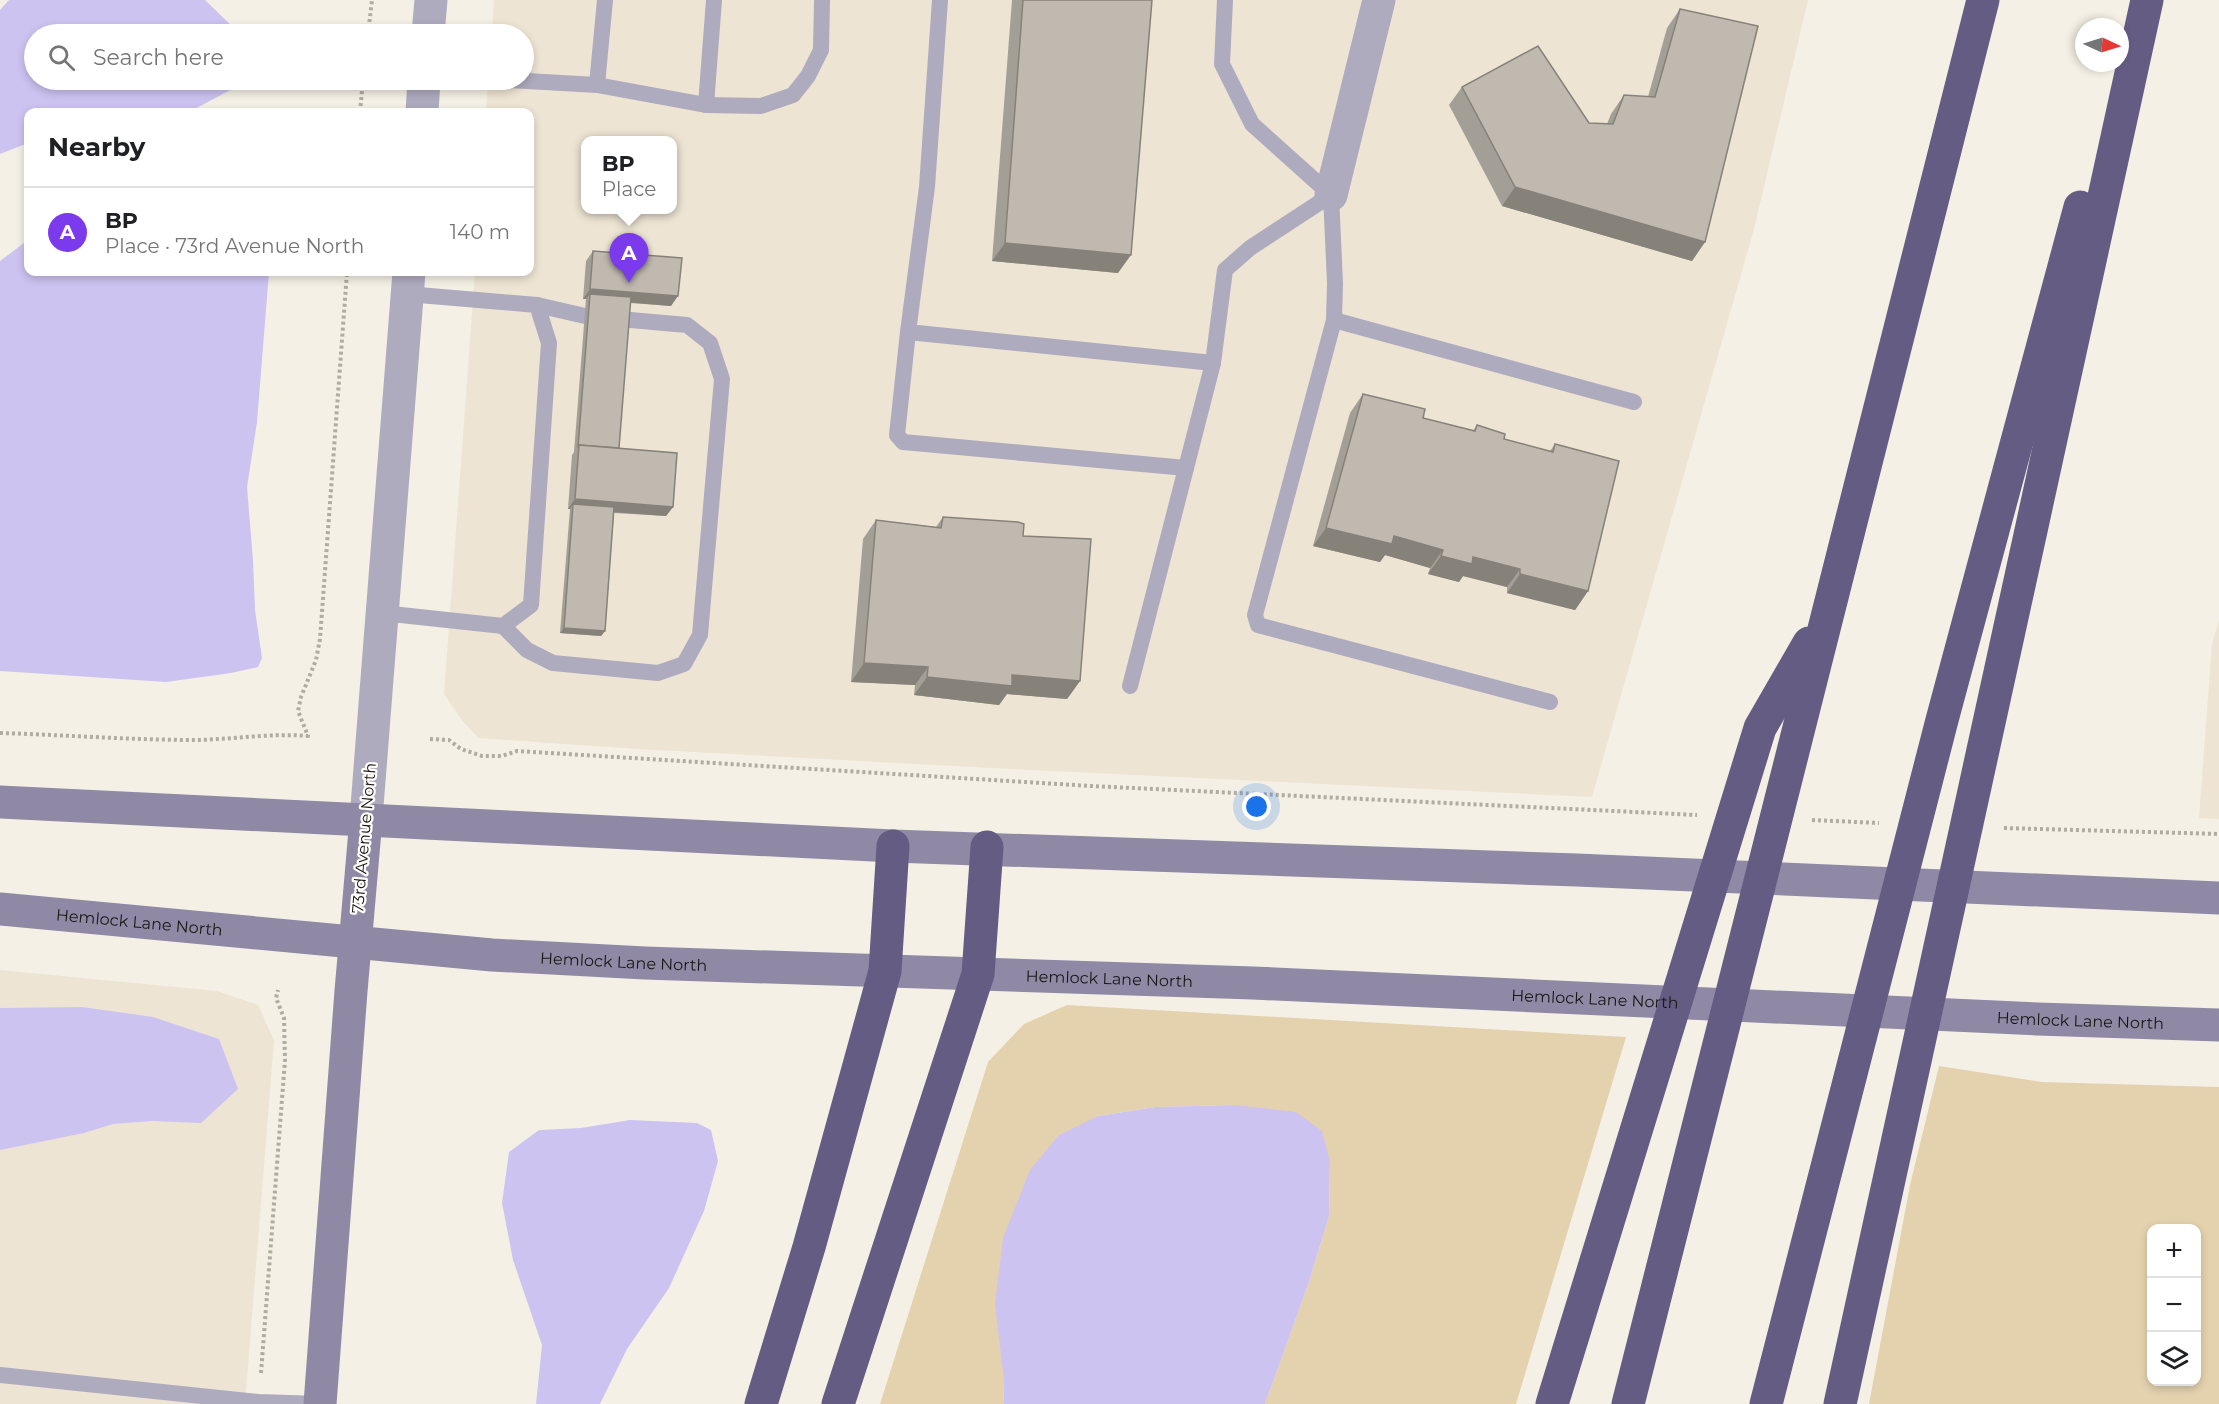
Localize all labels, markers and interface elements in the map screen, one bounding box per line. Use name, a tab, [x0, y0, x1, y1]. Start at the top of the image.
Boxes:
north arrow	[2075, 18, 2129, 72]
search box	[24, 24, 534, 90]
icon: search	[45, 41, 78, 74]
text: Search here	[93, 44, 224, 71]
text: Nearby	[48, 131, 145, 163]
popup	[581, 136, 677, 214]
text: BP	[602, 150, 635, 177]
text: Place	[602, 177, 656, 201]
text: BP	[105, 207, 138, 234]
text: A	[60, 220, 75, 244]
text: 140 m	[450, 220, 510, 244]
text: Place · 73rd Avenue North	[105, 234, 364, 258]
pin: A	[610, 234, 648, 283]
street label: 73rd Avenue North	[348, 762, 380, 914]
your location	[1242, 792, 1271, 821]
street label: Hemlock Lane North	[55, 905, 224, 939]
street label: Hemlock Lane North	[540, 948, 708, 975]
street label: Hemlock Lane North	[1025, 966, 1193, 991]
street label: Hemlock Lane North	[1511, 985, 1679, 1012]
street label: Hemlock Lane North	[1996, 1008, 2164, 1033]
map controls	[2147, 1224, 2201, 1386]
button: +	[2147, 1224, 2201, 1278]
button: −	[2147, 1278, 2201, 1332]
button: layers	[2147, 1332, 2201, 1386]

